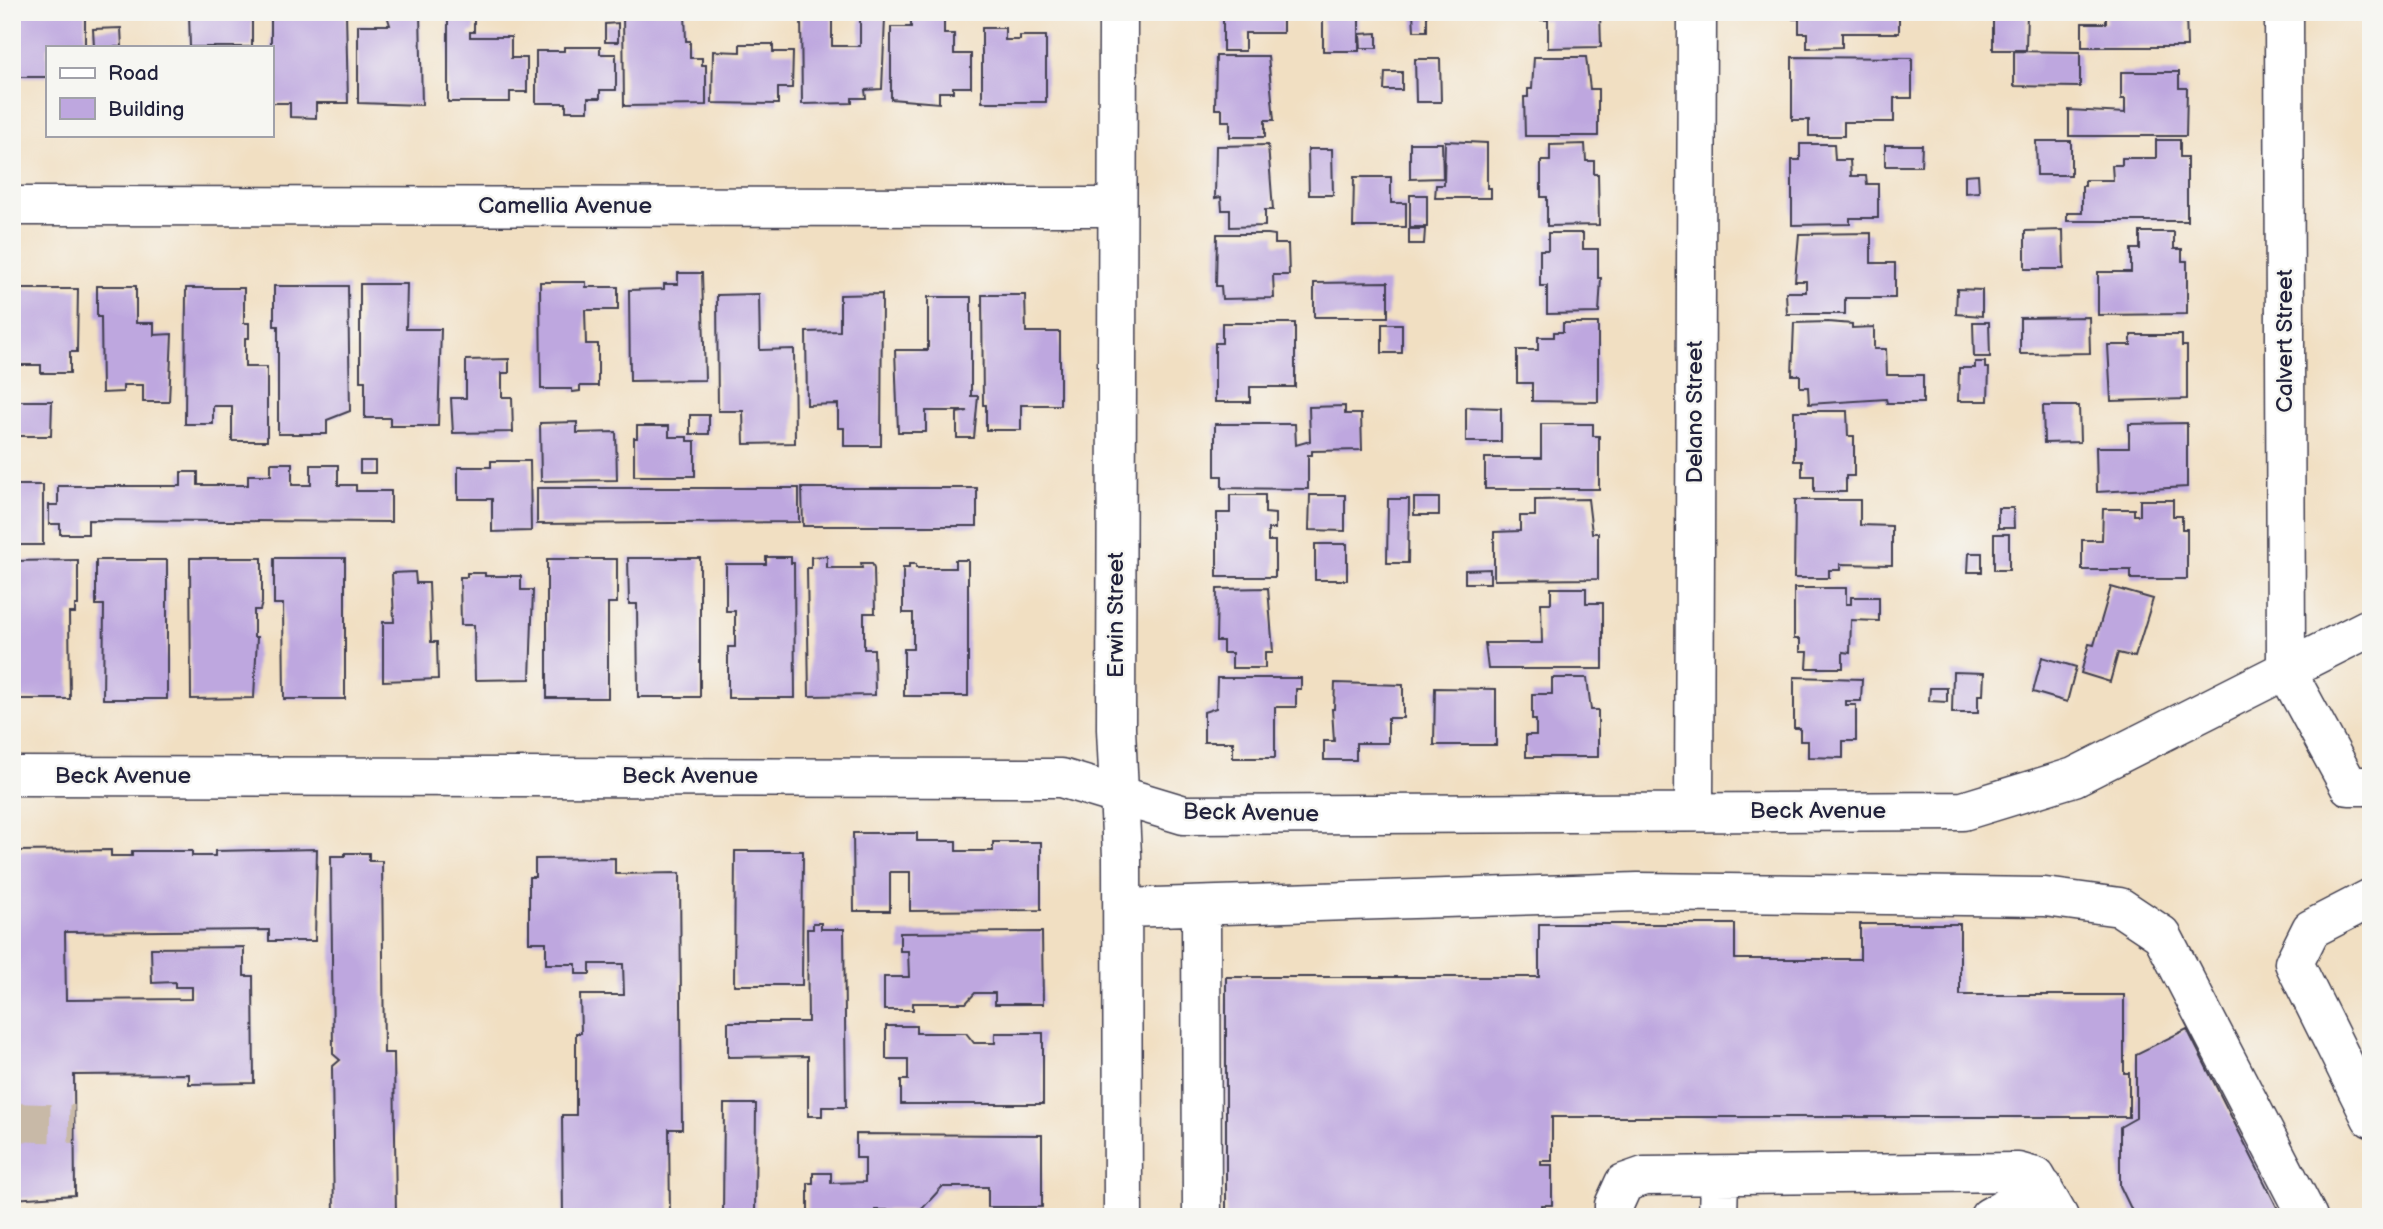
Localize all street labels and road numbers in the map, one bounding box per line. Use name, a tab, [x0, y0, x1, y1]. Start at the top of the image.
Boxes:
street label: Camellia Avenue	[478, 192, 652, 220]
street label: Calvert Street	[2271, 269, 2299, 413]
street label: Delano Street	[1681, 340, 1709, 484]
street label: Erwin Street	[1102, 552, 1130, 678]
street label: Beck Avenue	[55, 762, 191, 790]
street label: Beck Avenue	[622, 762, 758, 790]
street label: Beck Avenue	[1750, 797, 1886, 825]
street label: Beck Avenue	[1183, 798, 1319, 828]

